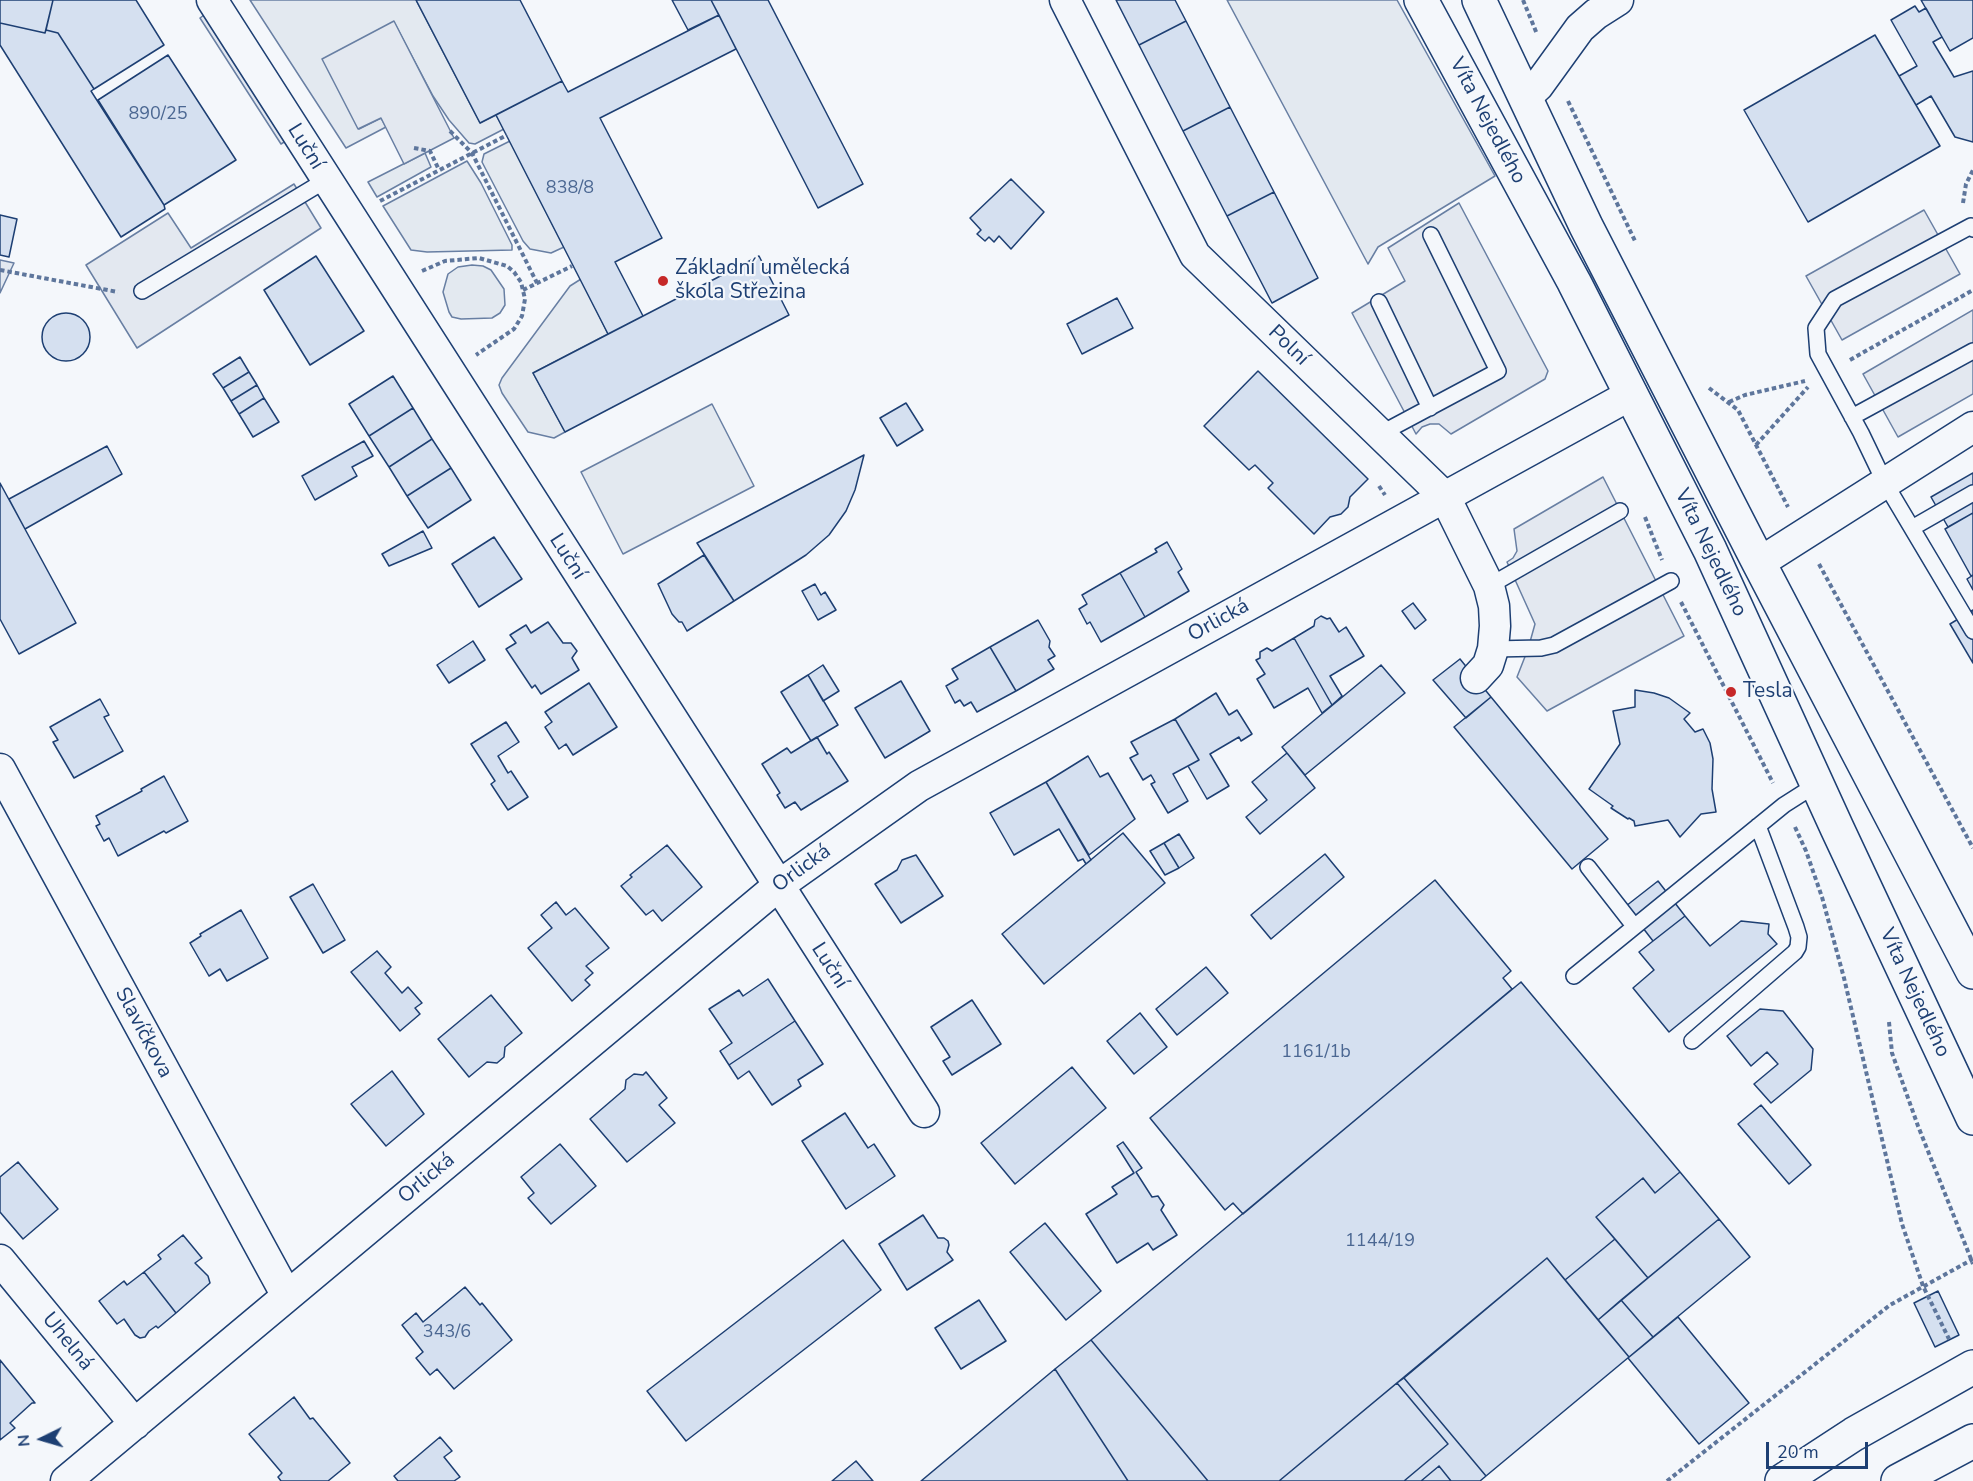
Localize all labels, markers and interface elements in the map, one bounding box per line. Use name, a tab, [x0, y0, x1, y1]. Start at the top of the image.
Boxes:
street label: Víta Nejedlého	[1443, 54, 1531, 188]
house number: 890/25	[128, 104, 188, 126]
street label: Luční	[281, 119, 329, 175]
house number: 838/8	[546, 178, 594, 200]
place label: Základní umělecká škola Střezina	[675, 256, 850, 306]
marker: Základní umělecká škola Střezina	[656, 274, 670, 288]
street label: Polní	[1262, 320, 1314, 372]
street label: Víta Nejedlého	[1668, 485, 1752, 621]
street label: Luční	[543, 529, 591, 585]
street label: Orlická	[1184, 594, 1254, 648]
place label: Tesla	[1743, 679, 1793, 705]
marker: Tesla	[1724, 685, 1738, 699]
street label: Orlická	[768, 839, 836, 899]
street label: Víta Nejedlého	[1873, 925, 1955, 1061]
street label: Luční	[805, 938, 853, 994]
street label: Slavíčkova	[109, 983, 177, 1083]
house number: 1161/1b	[1281, 1042, 1351, 1064]
street label: Orlická	[394, 1148, 460, 1210]
house number: 1144/19	[1345, 1231, 1415, 1253]
street label: Uhelná	[36, 1308, 98, 1376]
house number: 343/6	[423, 1322, 471, 1344]
north arrow	[12, 1409, 72, 1469]
scale bar	[1769, 1430, 1871, 1468]
text: N	[13, 1434, 36, 1447]
text: 20 m	[1777, 1440, 1819, 1464]

